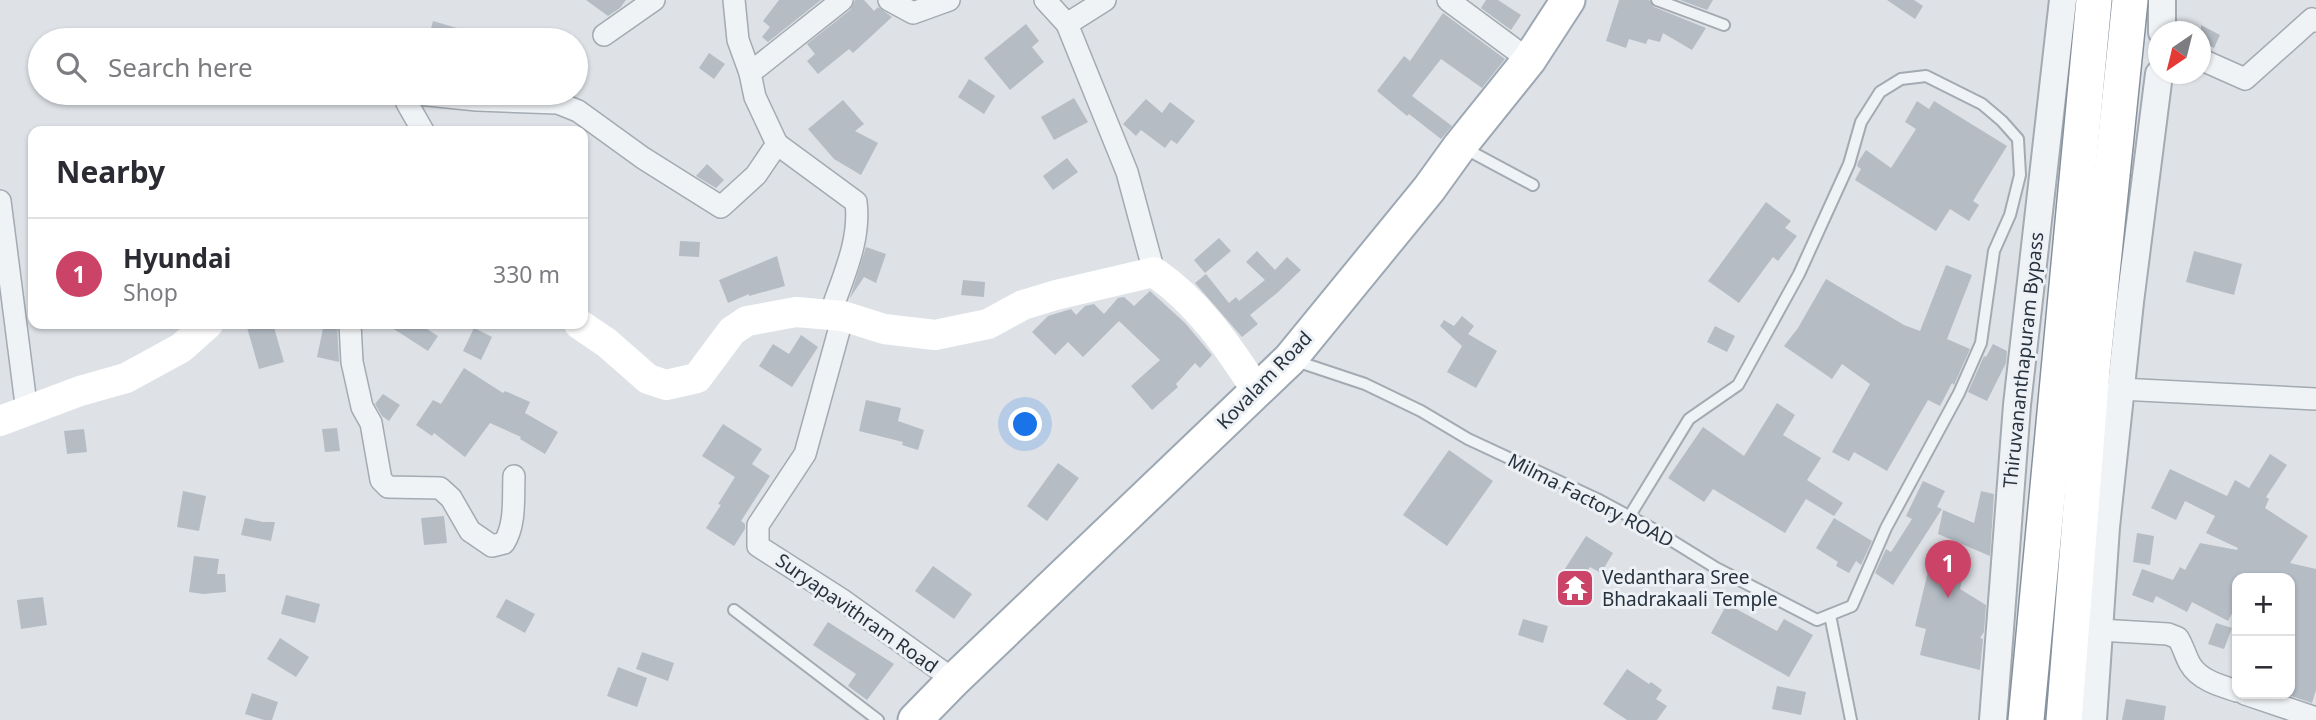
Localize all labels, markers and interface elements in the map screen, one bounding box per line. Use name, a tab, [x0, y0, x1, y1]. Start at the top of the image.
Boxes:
north arrow	[2148, 21, 2211, 84]
search box	[28, 28, 588, 105]
icon: search	[52, 48, 90, 86]
text: Search here	[108, 49, 253, 85]
text: Nearby	[56, 151, 165, 192]
street label: Thiruvananthapuram Bypass	[1997, 231, 2049, 489]
text: Hyundai	[123, 240, 231, 276]
text: 1	[72, 258, 86, 290]
text: 330 m	[493, 258, 560, 290]
text: Shop	[123, 276, 178, 308]
street label: Kovalam Road	[1210, 325, 1318, 435]
your location	[1008, 407, 1042, 441]
street label: Milma Factory ROAD	[1503, 447, 1679, 553]
pin: 1	[1925, 540, 1971, 598]
street label: Suryapavithram Road	[771, 547, 943, 679]
place label: Vedanthara Sree Bhadrakaali Temple	[1602, 564, 1778, 612]
temple icon: Vedanthara Sree Bhadrakaali Temple	[1554, 567, 1596, 609]
map controls	[2232, 573, 2295, 699]
button: +	[2232, 573, 2295, 636]
button: −	[2232, 636, 2295, 699]

